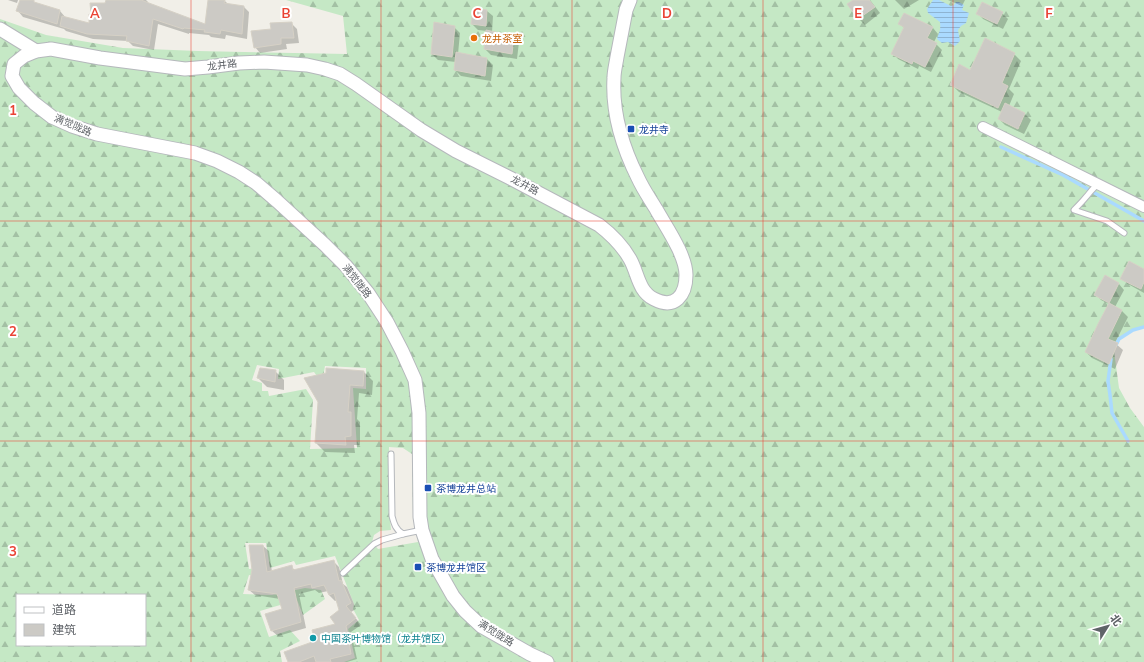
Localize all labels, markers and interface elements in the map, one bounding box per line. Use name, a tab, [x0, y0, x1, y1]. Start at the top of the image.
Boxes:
text: A	[90, 5, 100, 21]
text: B	[282, 5, 291, 21]
text: C	[473, 5, 482, 21]
text: D	[662, 5, 672, 21]
text: E	[854, 5, 862, 21]
text: F	[1045, 5, 1053, 21]
place label: 龙井茶室	[482, 32, 522, 45]
marker: 龙井茶室	[469, 33, 479, 43]
street label: 龙井路	[206, 57, 238, 73]
text: 1	[9, 102, 17, 118]
street label: 满觉陇路	[52, 111, 94, 139]
place label: 龙井寺	[639, 123, 669, 136]
marker: 龙井寺	[626, 124, 636, 134]
street label: 龙井路	[509, 172, 541, 198]
street label: 满觉陇路	[340, 261, 374, 301]
text: 2	[9, 323, 17, 339]
place label: 茶博龙井总站	[436, 482, 496, 495]
marker: 茶博龙井总站	[423, 483, 433, 493]
text: 3	[9, 543, 17, 559]
place label: 茶博龙井馆区	[426, 561, 486, 574]
marker: 茶博龙井馆区	[413, 562, 423, 572]
legend	[16, 594, 146, 646]
text: 道路	[52, 602, 76, 617]
north arrow	[1088, 606, 1128, 646]
text: 北	[1107, 611, 1125, 629]
street label: 满觉陇路	[476, 617, 516, 649]
text: 建筑	[52, 622, 76, 637]
place label: 中国茶叶博物馆（龙井馆区）	[321, 632, 451, 645]
marker: 中国茶叶博物馆（龙井馆区）	[308, 633, 318, 643]

